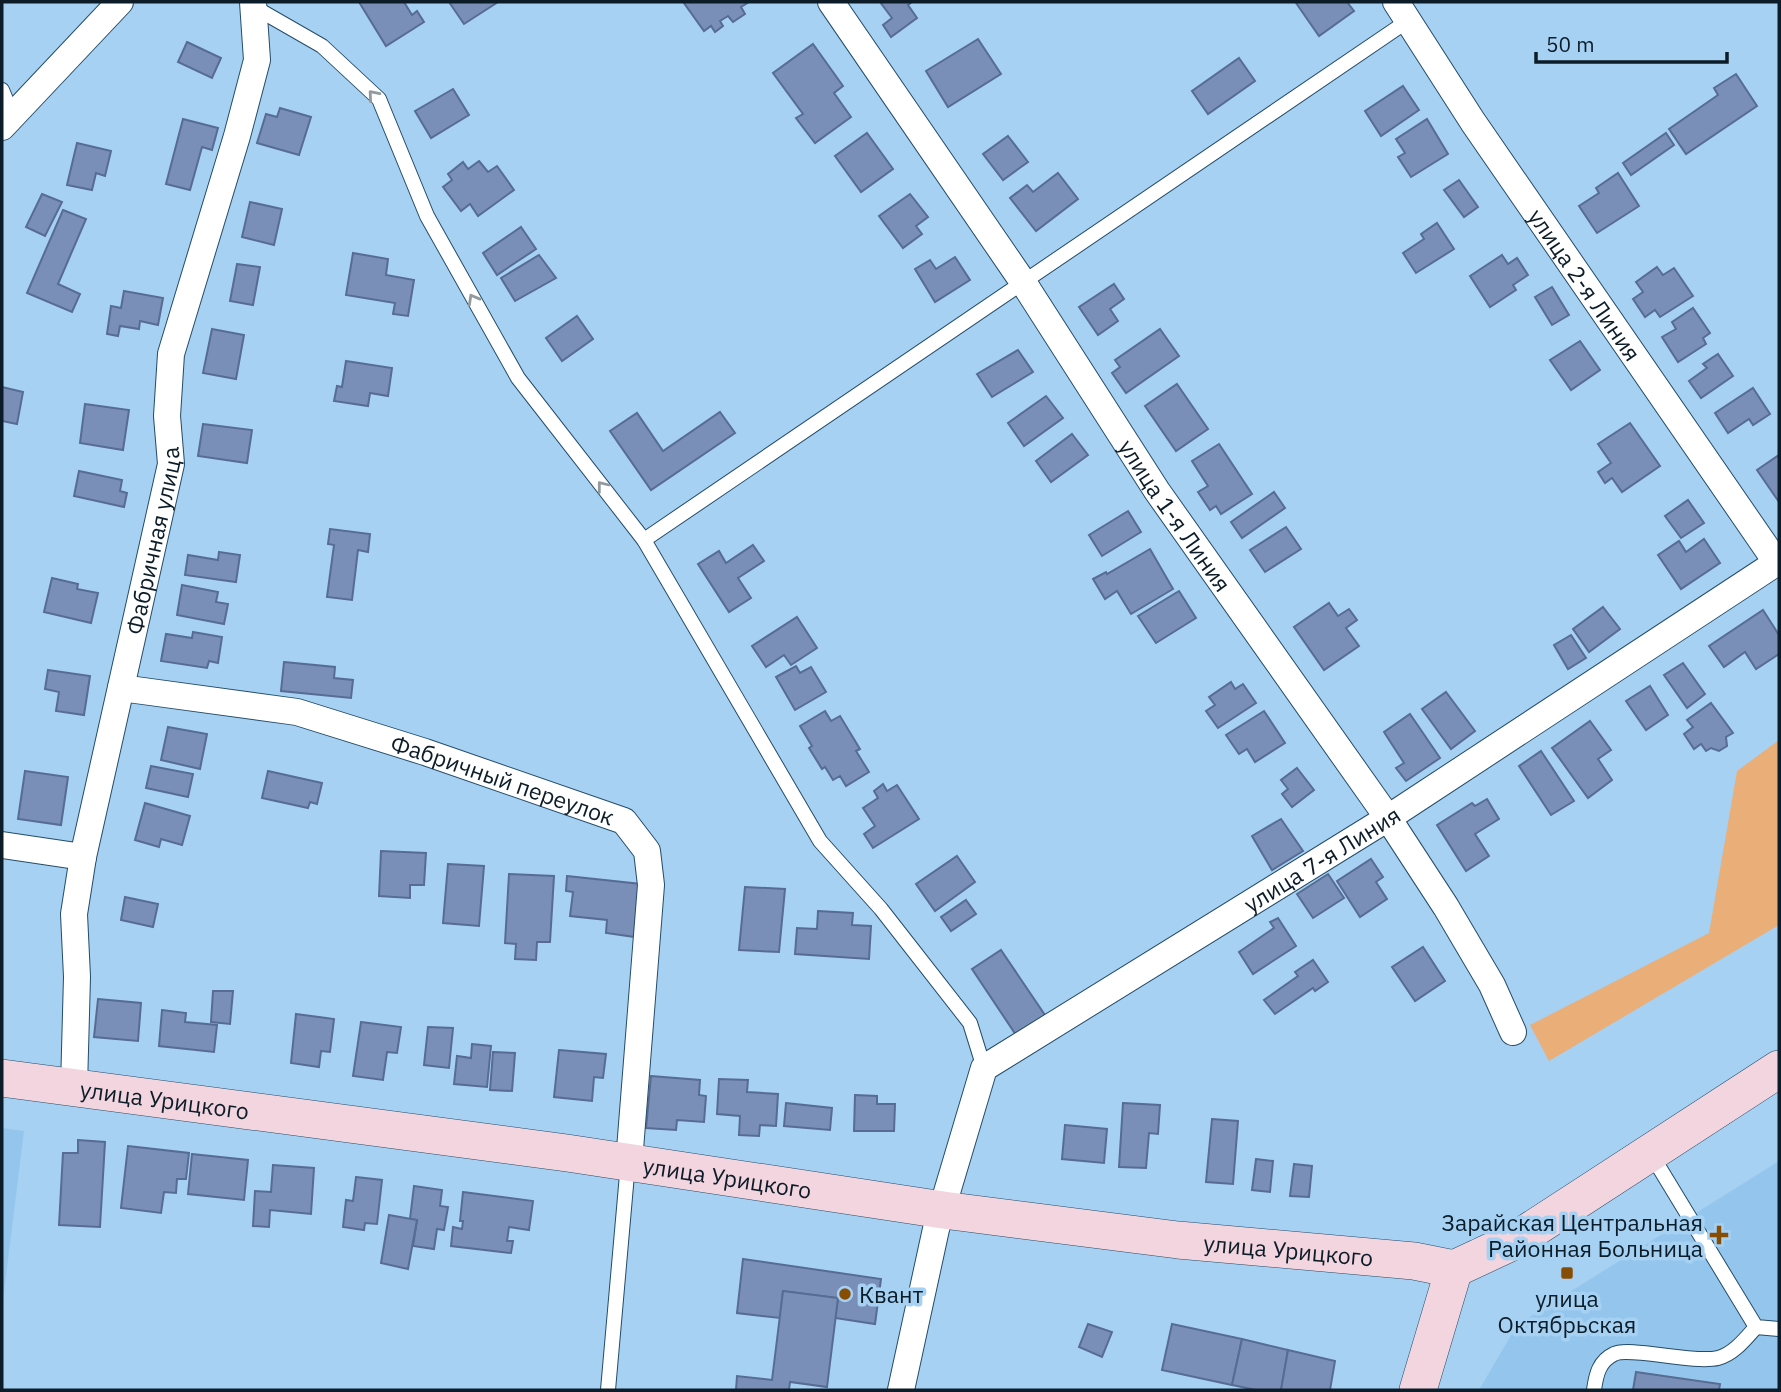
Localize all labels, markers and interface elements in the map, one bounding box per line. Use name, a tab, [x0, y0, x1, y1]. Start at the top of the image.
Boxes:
scale bar	[1536, 21, 1727, 65]
text: 50 m	[1546, 30, 1595, 58]
one-way arrow	[369, 91, 381, 104]
street label: улица 2-я Линия	[1522, 203, 1648, 367]
one-way arrow	[468, 293, 481, 306]
street label: улица 1-я Линия	[1112, 433, 1238, 597]
street label: Фабричная улица	[118, 446, 187, 637]
one-way arrow	[597, 481, 610, 493]
street label: Фабричный переулок	[387, 727, 618, 832]
street label: улица 7-я Линия	[1238, 799, 1406, 919]
street label: улица Урицкого	[78, 1074, 251, 1126]
street label: улица Урицкого	[641, 1150, 814, 1205]
place label: Зарайская Центральная Районная Больница	[1441, 1207, 1703, 1263]
marker: Зарайская Центральная Районная Больница	[1709, 1225, 1729, 1245]
street label: улица Урицкого	[1202, 1227, 1375, 1272]
marker: улица Октябрьская	[1559, 1265, 1575, 1281]
place label: Квант	[859, 1279, 924, 1309]
place label: улица Октябрьская	[1498, 1283, 1636, 1339]
marker: Квант	[837, 1286, 853, 1302]

